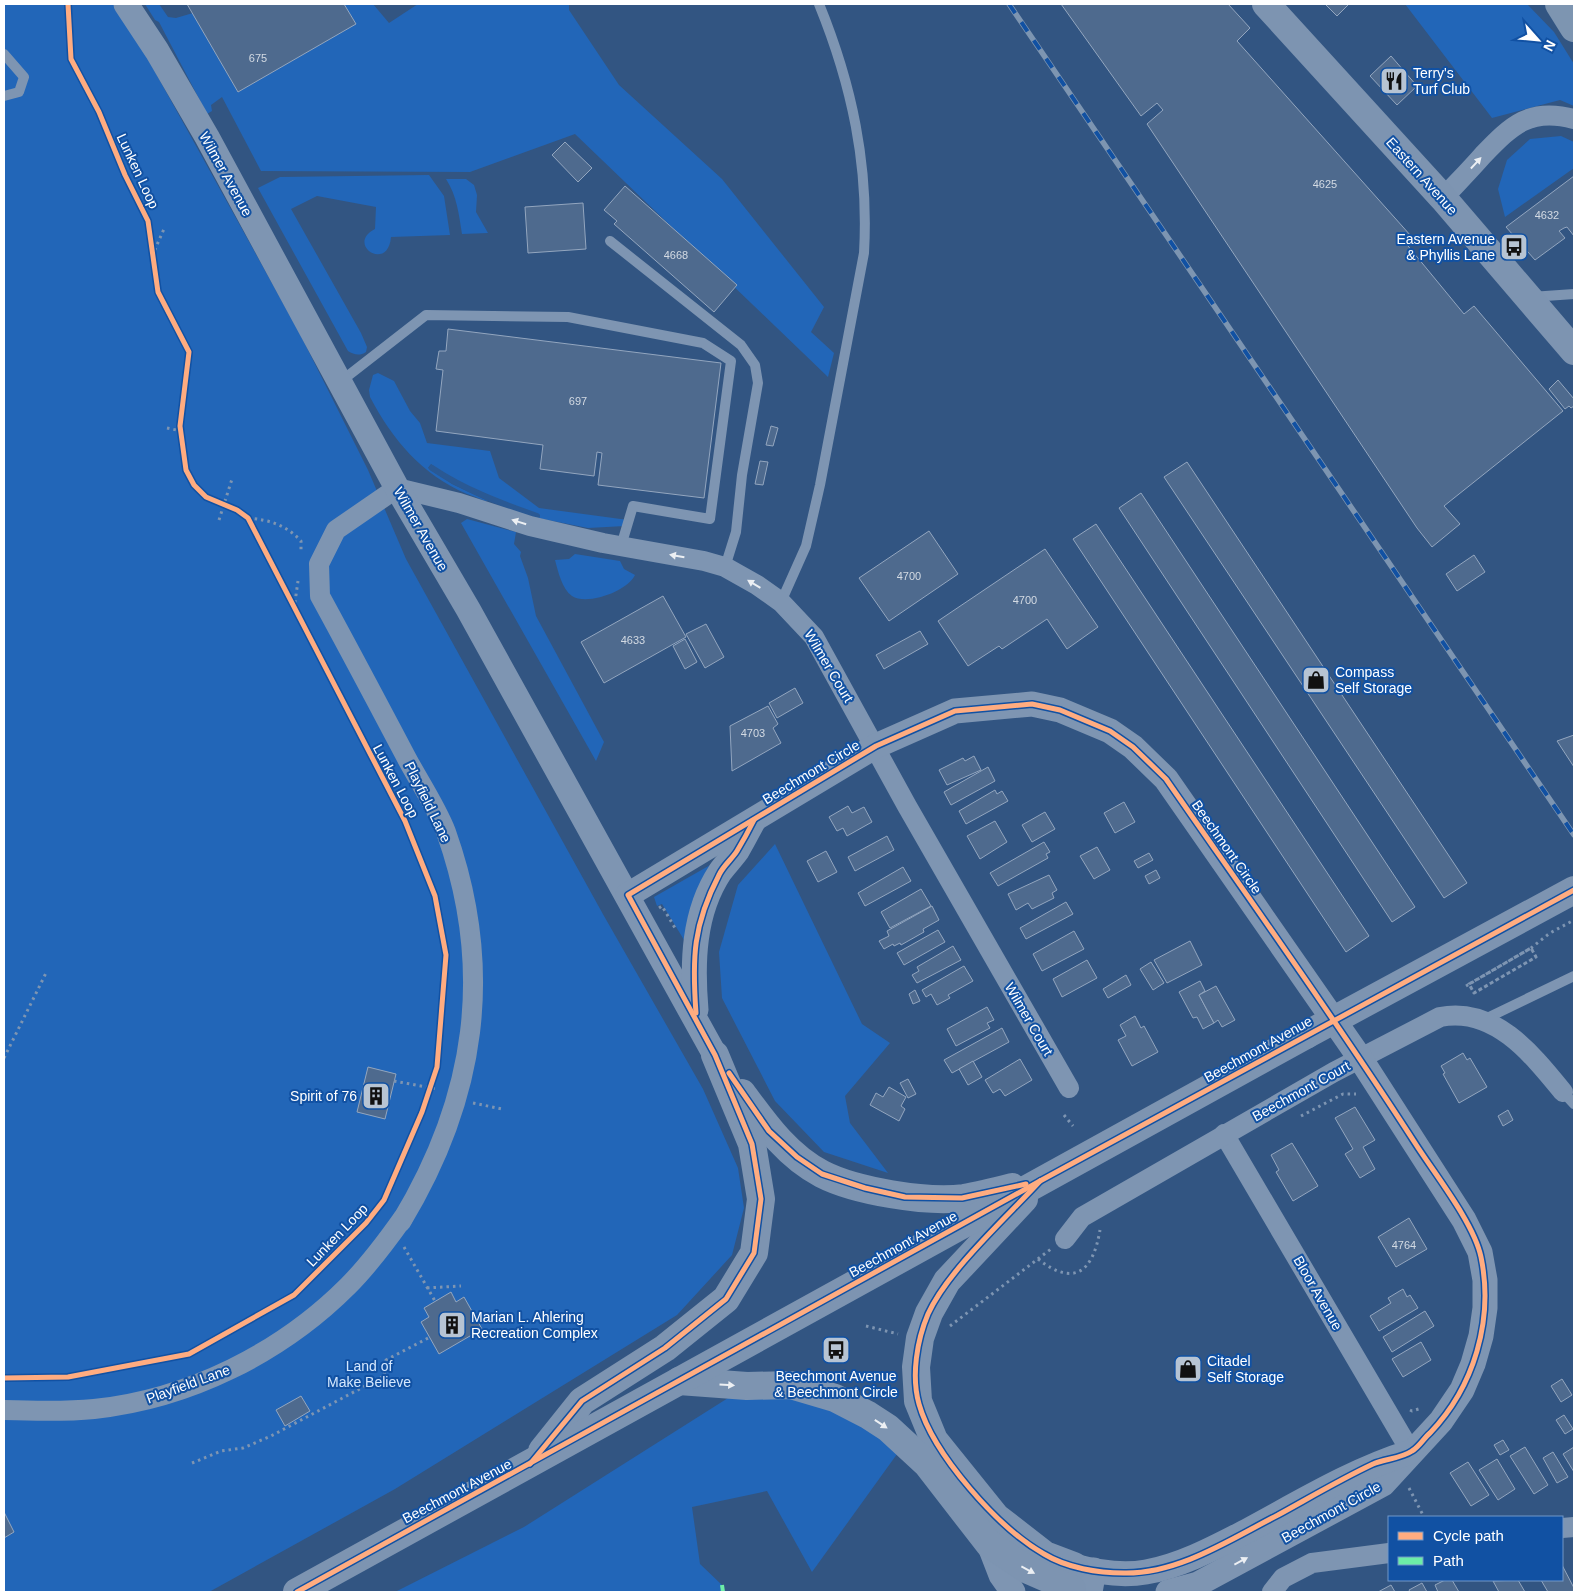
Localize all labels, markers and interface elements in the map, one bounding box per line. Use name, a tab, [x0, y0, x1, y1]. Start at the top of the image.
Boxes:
north arrow	[1513, 15, 1563, 65]
text: N	[1540, 38, 1559, 54]
house number: 675	[249, 52, 267, 64]
place label: Terry's Turf Club	[1413, 65, 1470, 97]
restaurant icon: Terry's Turf Club	[1379, 66, 1409, 96]
street label: Wilmer Avenue	[196, 129, 256, 219]
street label: Lunken Loop	[114, 131, 162, 211]
street label: Eastern Avenue	[1383, 134, 1461, 218]
one-way arrow	[1470, 157, 1482, 169]
house number: 4625	[1313, 178, 1337, 190]
house number: 4632	[1535, 209, 1559, 221]
place label: Eastern Avenue & Phyllis Lane	[1396, 231, 1495, 263]
bus stop icon: Eastern Avenue & Phyllis Lane	[1499, 232, 1529, 262]
house number: 4668	[664, 249, 688, 261]
house number: 697	[569, 395, 587, 407]
street label: Wilmer Avenue	[391, 484, 452, 574]
one-way arrow	[511, 518, 526, 525]
one-way arrow	[669, 552, 685, 560]
house number: 4700	[897, 570, 921, 582]
one-way arrow	[747, 579, 760, 588]
house number: 4700	[1013, 594, 1037, 606]
street label: Wilmer Court	[801, 627, 857, 705]
house number: 4633	[621, 634, 645, 646]
place label: Compass Self Storage	[1335, 664, 1412, 696]
shop icon: Compass Self Storage	[1301, 665, 1331, 695]
house number: 4703	[741, 727, 765, 739]
street label: Beechmont Circle	[760, 737, 863, 807]
street label: Lunken Loop	[370, 741, 422, 821]
street label: Playfield Lane	[402, 759, 455, 845]
street label: Beechmont Circle	[1189, 797, 1265, 897]
street label: Wilmer Court	[1002, 980, 1056, 1058]
street label: Beechmont Avenue	[1201, 1013, 1315, 1085]
street label: Beechmont Court	[1249, 1058, 1353, 1124]
building icon: Spirit of 76	[361, 1081, 391, 1111]
place label: Spirit of 76	[290, 1088, 357, 1104]
street label: Lunken Loop	[303, 1200, 371, 1270]
street label: Beechmont Avenue	[846, 1208, 960, 1280]
house number: 4764	[1392, 1239, 1416, 1251]
street label: Bloor Avenue	[1290, 1253, 1346, 1333]
place label: Marian L. Ahlering Recreation Complex	[471, 1309, 598, 1341]
building icon: Marian L. Ahlering Recreation Complex	[437, 1310, 467, 1340]
bus stop icon: Beechmont Avenue & Beechmont Circle	[821, 1335, 851, 1365]
place label: Citadel Self Storage	[1207, 1353, 1284, 1385]
shop icon: Citadel Self Storage	[1173, 1354, 1203, 1384]
park label: Land of Make Believe	[327, 1358, 411, 1390]
street label: Playfield Lane	[144, 1361, 232, 1407]
place label: Beechmont Avenue & Beechmont Circle	[774, 1368, 898, 1400]
one-way arrow	[719, 1381, 735, 1389]
one-way arrow	[874, 1419, 888, 1428]
street label: Beechmont Avenue	[400, 1455, 514, 1527]
street label: Beechmont Circle	[1279, 1478, 1383, 1546]
legend	[1388, 1516, 1563, 1581]
text: Cycle path	[1433, 1527, 1504, 1544]
text: Path	[1433, 1552, 1464, 1569]
one-way arrow	[1233, 1557, 1248, 1565]
one-way arrow	[1021, 1566, 1036, 1574]

